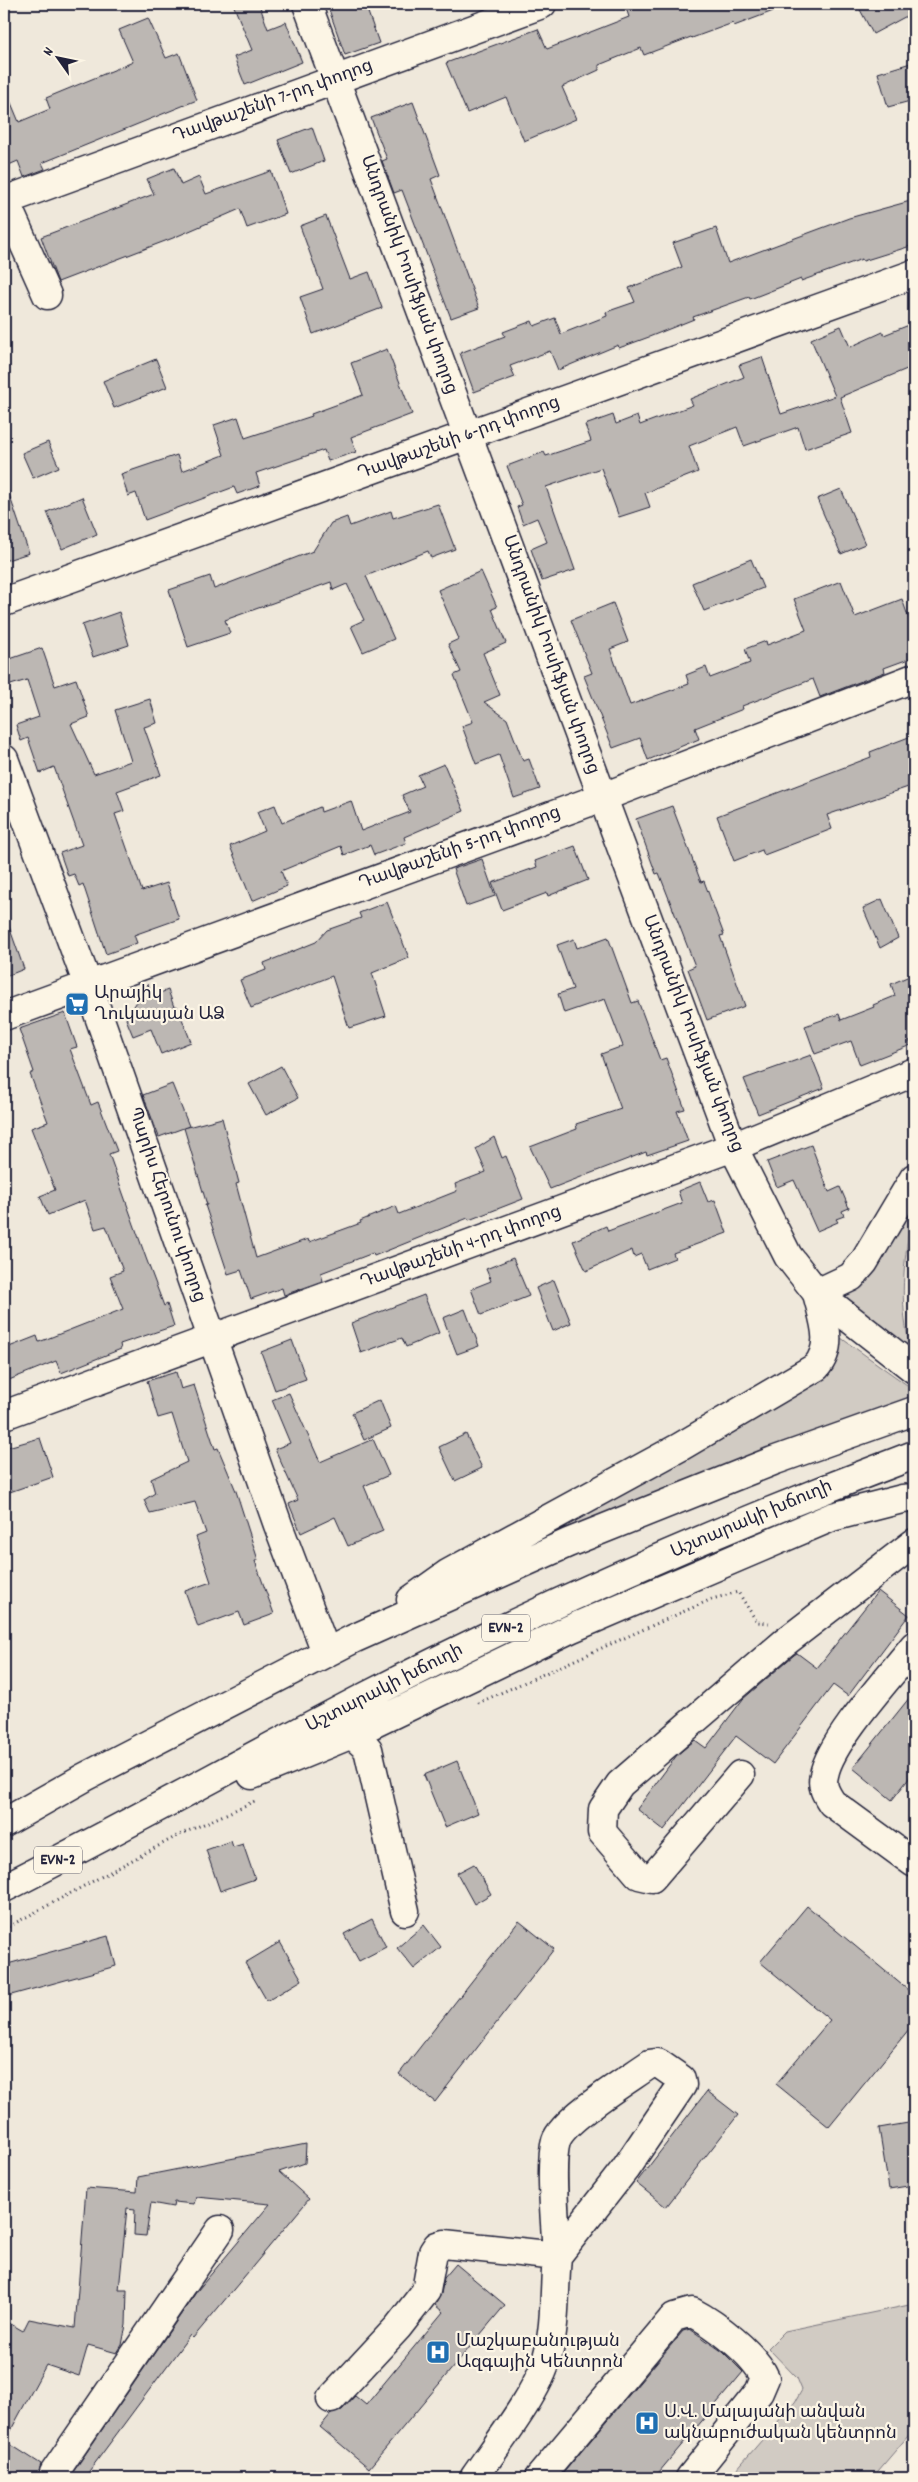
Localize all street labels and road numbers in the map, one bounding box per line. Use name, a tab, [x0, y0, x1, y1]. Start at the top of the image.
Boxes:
street label: Դավթաշենի 7-րդ փողոց	[169, 54, 377, 150]
street label: Անդրանիկ Իոսիֆյան փողոց	[353, 152, 463, 398]
street label: Դավթաշենի 6-րդ փողոց	[354, 391, 564, 487]
street label: Անդրանիկ Իոսիֆյան փողոց	[495, 532, 605, 778]
street label: Դավթաշենի 5-րդ փողոց	[355, 801, 565, 897]
street label: Անդրանիկ Իոսիֆյան փողոց	[635, 911, 749, 1157]
street label: Պարիս Հերունու փողոց	[121, 1104, 211, 1306]
street label: Դավթաշենի 4-րդ փողոց	[357, 1200, 565, 1296]
street label: Աշտարակի խճուղի	[667, 1475, 837, 1565]
road number: EVN-2	[482, 1615, 530, 1642]
street label: Աշտարակի խճուղի	[302, 1638, 468, 1740]
road number: EVN-2	[34, 1846, 82, 1874]

